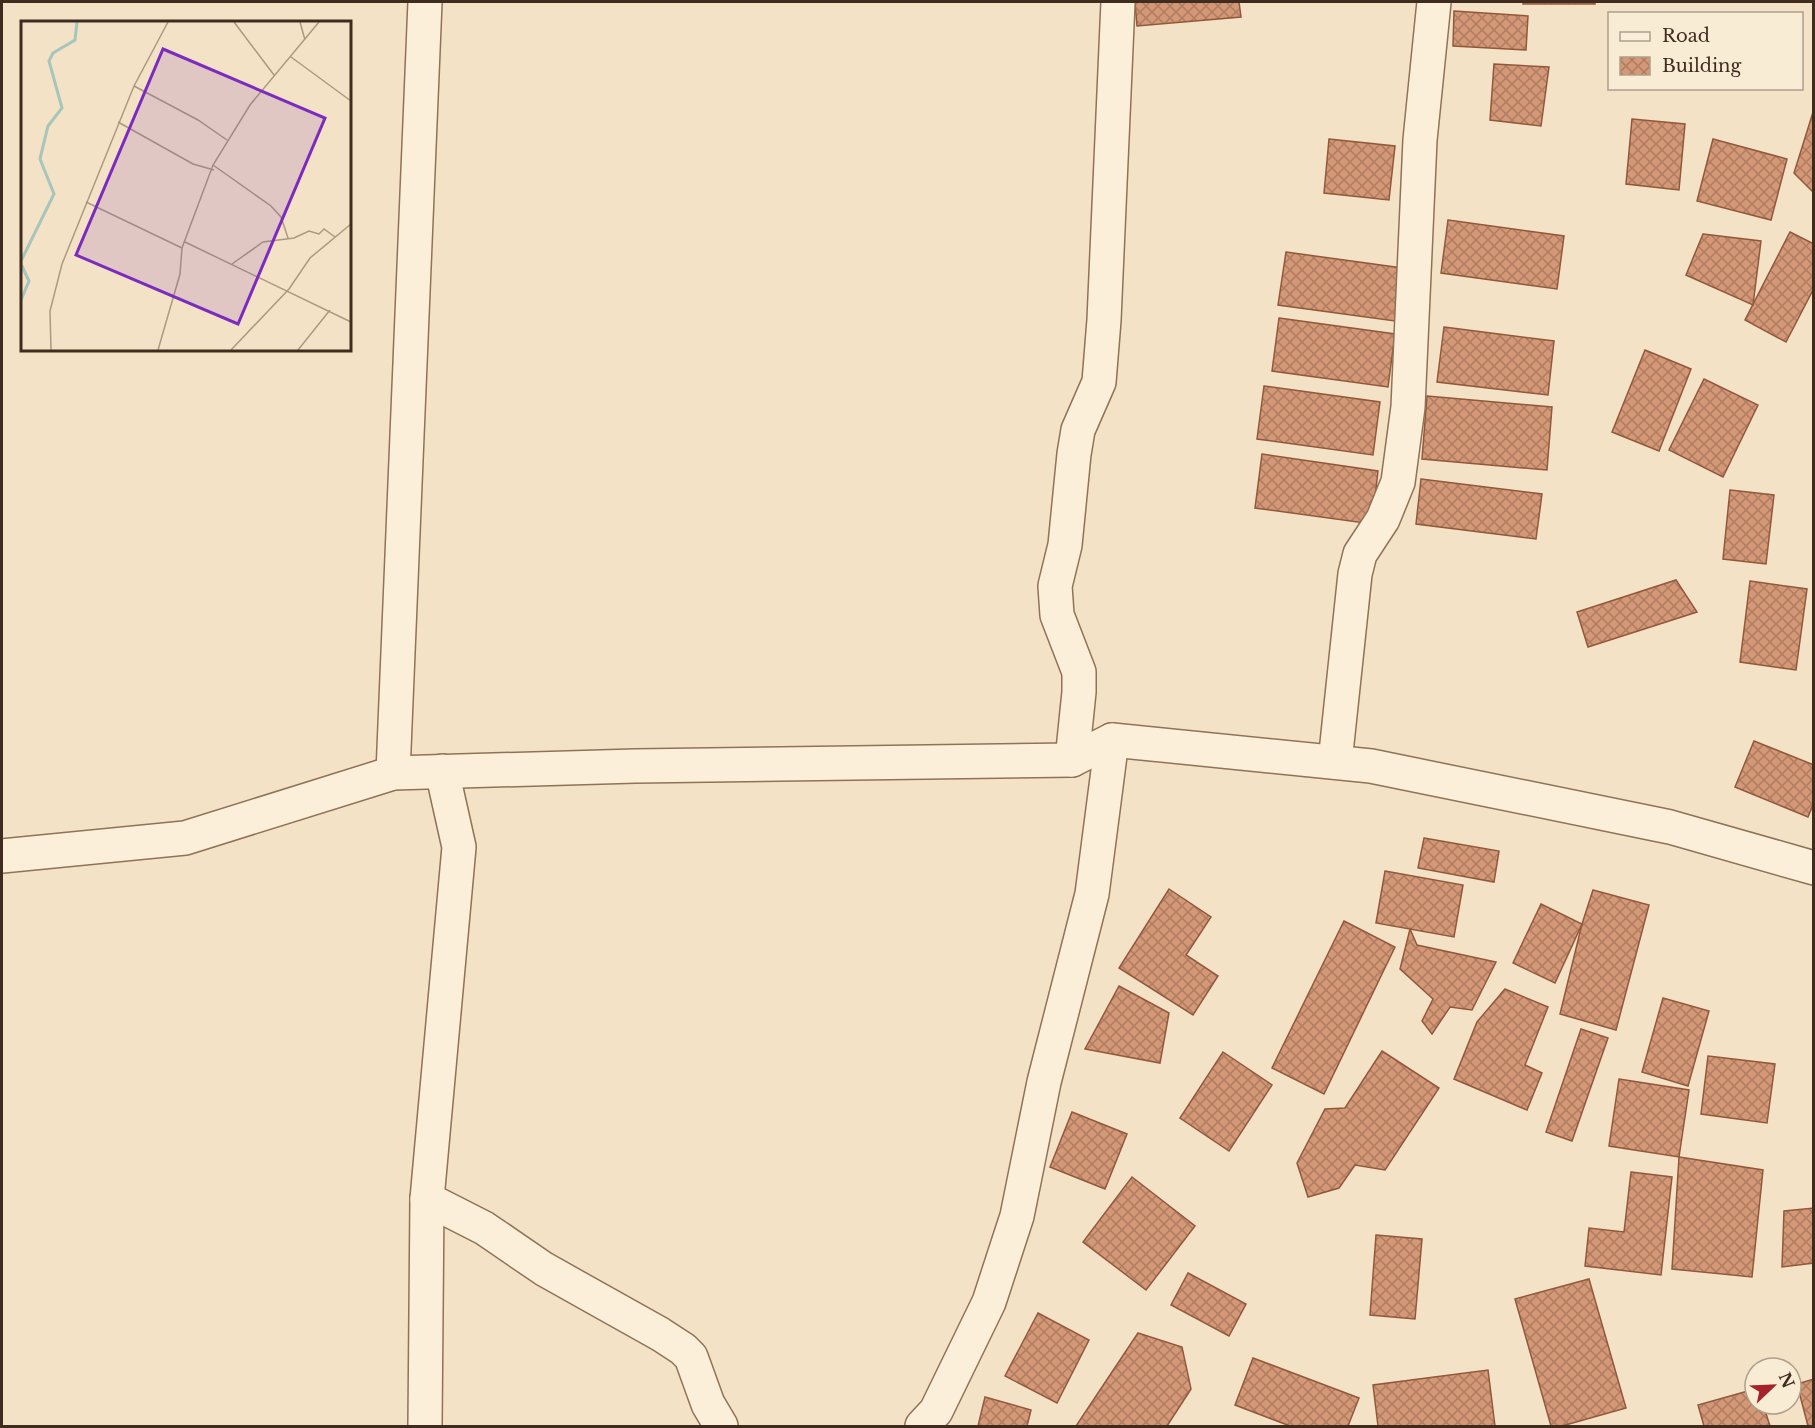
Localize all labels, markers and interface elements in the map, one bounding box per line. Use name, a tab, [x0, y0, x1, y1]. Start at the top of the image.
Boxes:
legend	[1608, 12, 1803, 90]
inset map	[21, 21, 351, 351]
text: Road	[1662, 25, 1710, 47]
text: Building	[1662, 55, 1741, 77]
north arrow	[1743, 1356, 1803, 1416]
text: N	[1775, 1369, 1799, 1391]

